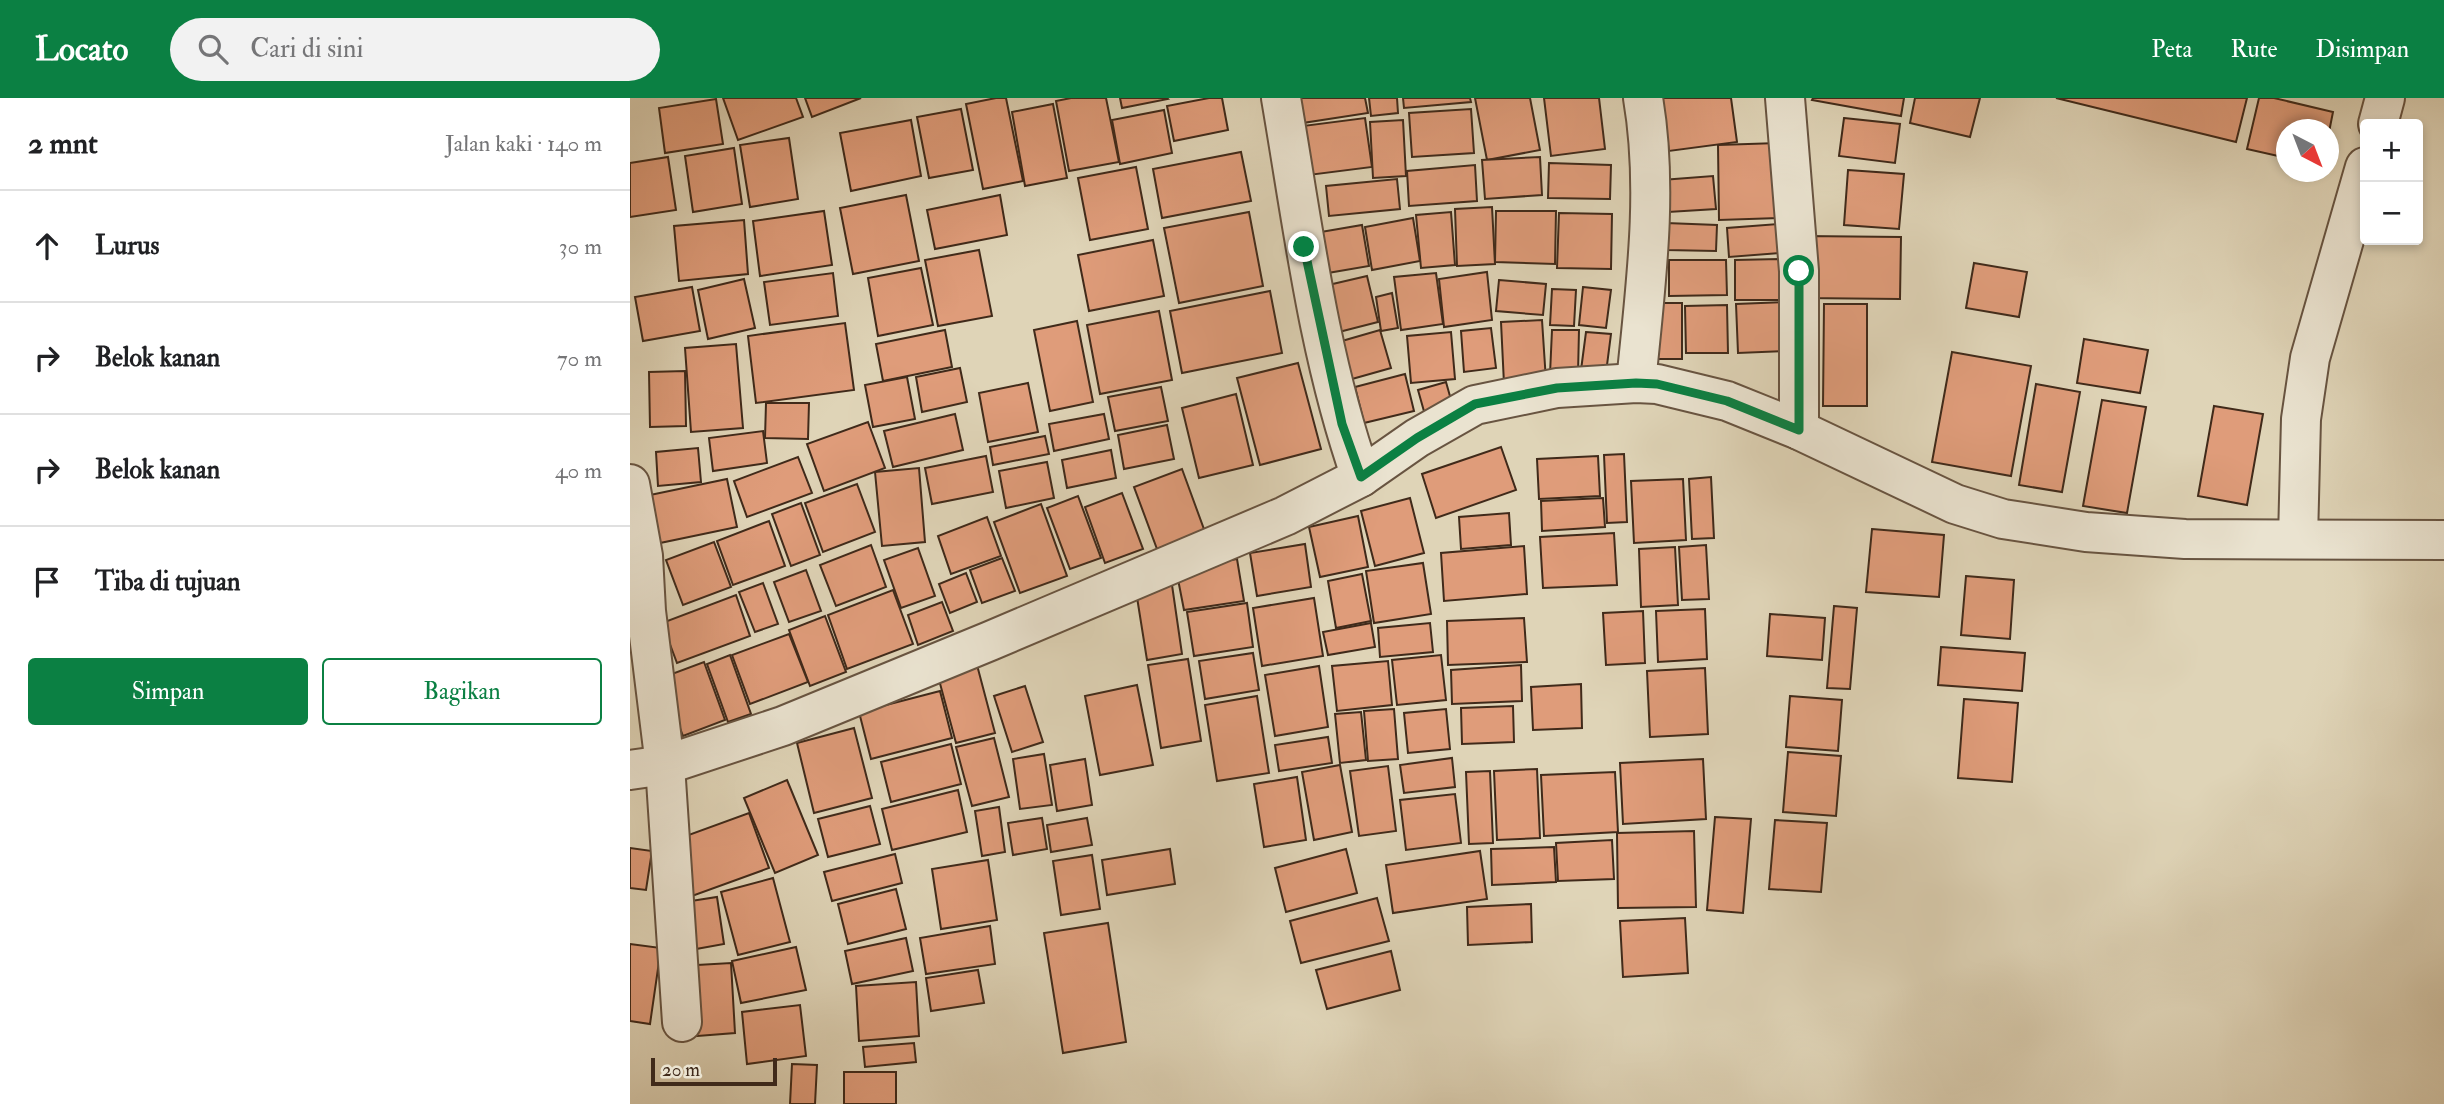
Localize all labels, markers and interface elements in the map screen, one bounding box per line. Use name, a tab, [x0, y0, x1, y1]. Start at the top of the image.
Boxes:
search box	[170, 18, 660, 81]
text: Locato	[35, 29, 128, 70]
icon: search	[194, 30, 232, 68]
text: Cari di sini	[250, 33, 363, 65]
text: Peta	[2151, 34, 2192, 65]
text: Rute	[2230, 34, 2278, 65]
text: Disimpan	[2316, 34, 2409, 65]
north arrow	[2276, 119, 2339, 182]
map controls	[2360, 119, 2423, 245]
button: +	[2360, 119, 2423, 182]
text: 2 mnt	[28, 125, 98, 162]
text: Jalan kaki · 140 m	[445, 129, 602, 158]
button: −	[2360, 182, 2423, 245]
icon: ahead	[28, 227, 66, 265]
text: Lurus	[95, 230, 159, 262]
route end	[1288, 231, 1319, 262]
text: 30 m	[559, 232, 602, 261]
route start	[1783, 255, 1814, 286]
icon: right	[28, 339, 66, 377]
text: Belok kanan	[95, 342, 220, 374]
text: 70 m	[557, 344, 602, 373]
icon: right	[28, 451, 66, 489]
text: Belok kanan	[95, 454, 220, 486]
text: 40 m	[555, 456, 602, 485]
icon: arrive	[28, 563, 66, 601]
text: Tiba di tujuan	[95, 566, 240, 598]
button: Simpan	[28, 658, 308, 725]
button: Bagikan	[322, 658, 602, 725]
scale bar	[651, 1055, 777, 1087]
text: 20 m	[662, 1058, 700, 1082]

